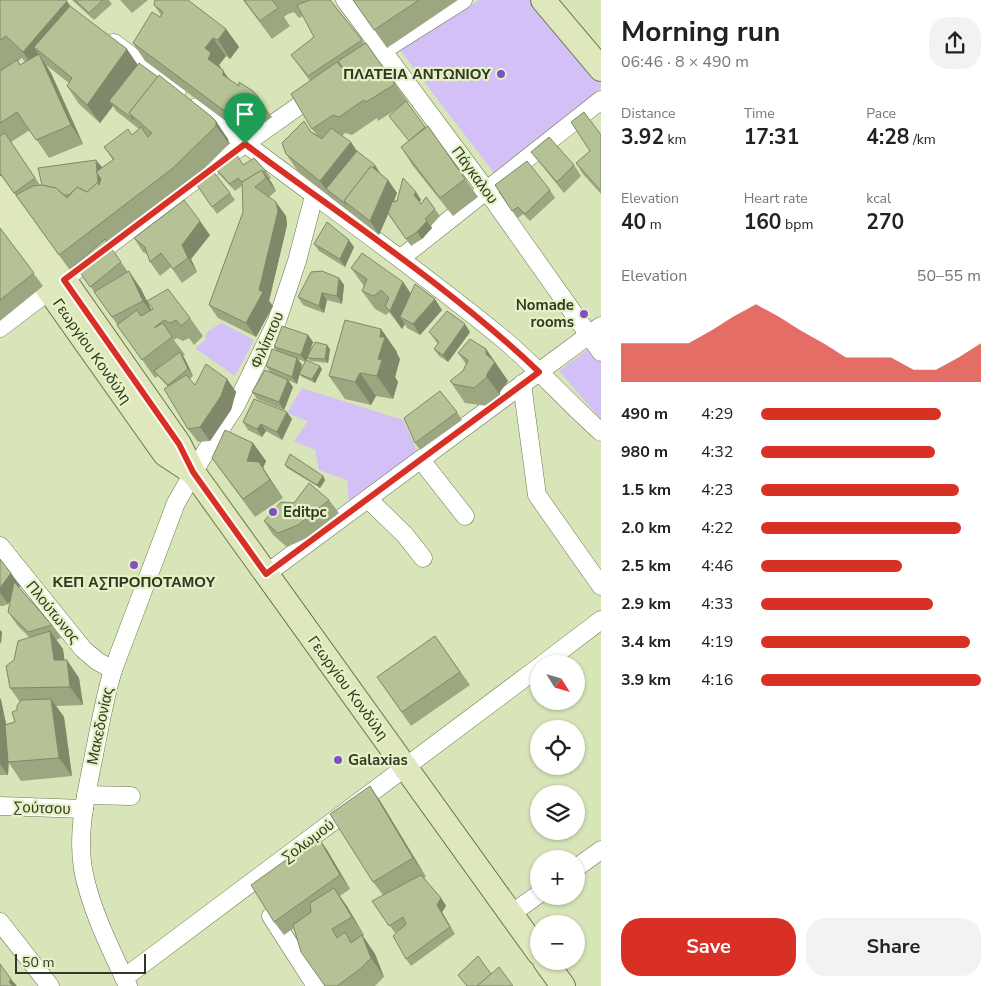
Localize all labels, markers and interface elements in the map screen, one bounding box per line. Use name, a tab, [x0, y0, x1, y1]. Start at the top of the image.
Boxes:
text: Morning run	[621, 13, 780, 51]
button: share	[929, 17, 981, 69]
text: 06:46 · 8 × 490 m	[621, 51, 749, 73]
place label: ΠΛΑΤΕΙΑ ΑΝΤΩΝΙΟΥ	[343, 64, 491, 84]
marker: ΠΛΑΤΕΙΑ ΑΝΤΩΝΙΟΥ	[495, 68, 507, 80]
pin	[224, 93, 266, 144]
icon: arrive	[231, 100, 259, 128]
text: Distance	[621, 104, 675, 123]
text: Time	[744, 104, 775, 123]
text: Pace	[866, 104, 896, 123]
text: 3.92	[621, 123, 664, 151]
text: 17:31	[744, 123, 799, 151]
text: 4:28	[866, 123, 909, 151]
text: km	[664, 130, 687, 149]
text: /km	[909, 130, 936, 149]
street label: Πάγκαλου	[447, 142, 503, 208]
text: Elevation	[621, 189, 679, 208]
text: Heart rate	[744, 189, 808, 208]
text: kcal	[866, 189, 891, 208]
text: 40	[621, 208, 646, 236]
text: 160	[744, 208, 781, 236]
text: 270	[866, 208, 904, 236]
text: m	[646, 215, 662, 234]
text: bpm	[781, 215, 813, 234]
text: Elevation	[621, 265, 687, 287]
text: 50–55 m	[917, 265, 981, 287]
street label: Γεωργίου Κονδύλη	[48, 294, 136, 408]
place label: Nomade rooms	[516, 295, 574, 332]
street label: Φιλίππου	[246, 308, 288, 372]
marker: Nomade rooms	[578, 308, 590, 320]
text: 490 m	[621, 403, 668, 425]
text: 4:29	[701, 403, 733, 425]
text: 980 m	[621, 441, 668, 463]
text: 4:32	[701, 441, 733, 463]
text: 1.5 km	[621, 479, 671, 501]
text: 4:23	[701, 479, 733, 501]
place label: Editpc	[283, 502, 327, 522]
marker: Editpc	[267, 506, 279, 518]
text: 2.0 km	[621, 517, 671, 539]
text: 4:22	[701, 517, 733, 539]
text: 2.5 km	[621, 555, 671, 577]
text: 4:46	[701, 555, 733, 577]
marker: ΚΕΠ ΑΣΠΡΟΠΟΤΑΜΟΥ	[128, 559, 140, 571]
place label: ΚΕΠ ΑΣΠΡΟΠΟΤΑΜΟΥ	[52, 572, 216, 592]
street label: Πλούτωνος	[22, 577, 84, 647]
text: 2.9 km	[621, 593, 671, 615]
text: 4:33	[701, 593, 733, 615]
text: 3.4 km	[621, 631, 671, 653]
text: 4:19	[701, 631, 733, 653]
street label: Γεωργίου Κονδύλη	[303, 632, 393, 744]
north arrow	[530, 655, 585, 710]
map controls	[530, 655, 585, 970]
text: 3.9 km	[621, 669, 671, 691]
text: 4:16	[701, 669, 733, 691]
street label: Μακεδονίας	[82, 685, 118, 767]
button: locate	[530, 720, 585, 775]
place label: Galaxias	[348, 750, 408, 770]
marker: Galaxias	[332, 754, 344, 766]
button: layers	[530, 785, 585, 840]
street label: Σούτσου	[13, 797, 71, 819]
street label: Σολωμού	[278, 815, 338, 867]
button: +	[530, 850, 585, 905]
button: −	[530, 915, 585, 970]
button: Save	[621, 918, 796, 976]
button: Share	[806, 918, 981, 976]
scale bar	[15, 951, 146, 974]
text: 50 m	[22, 953, 54, 972]

